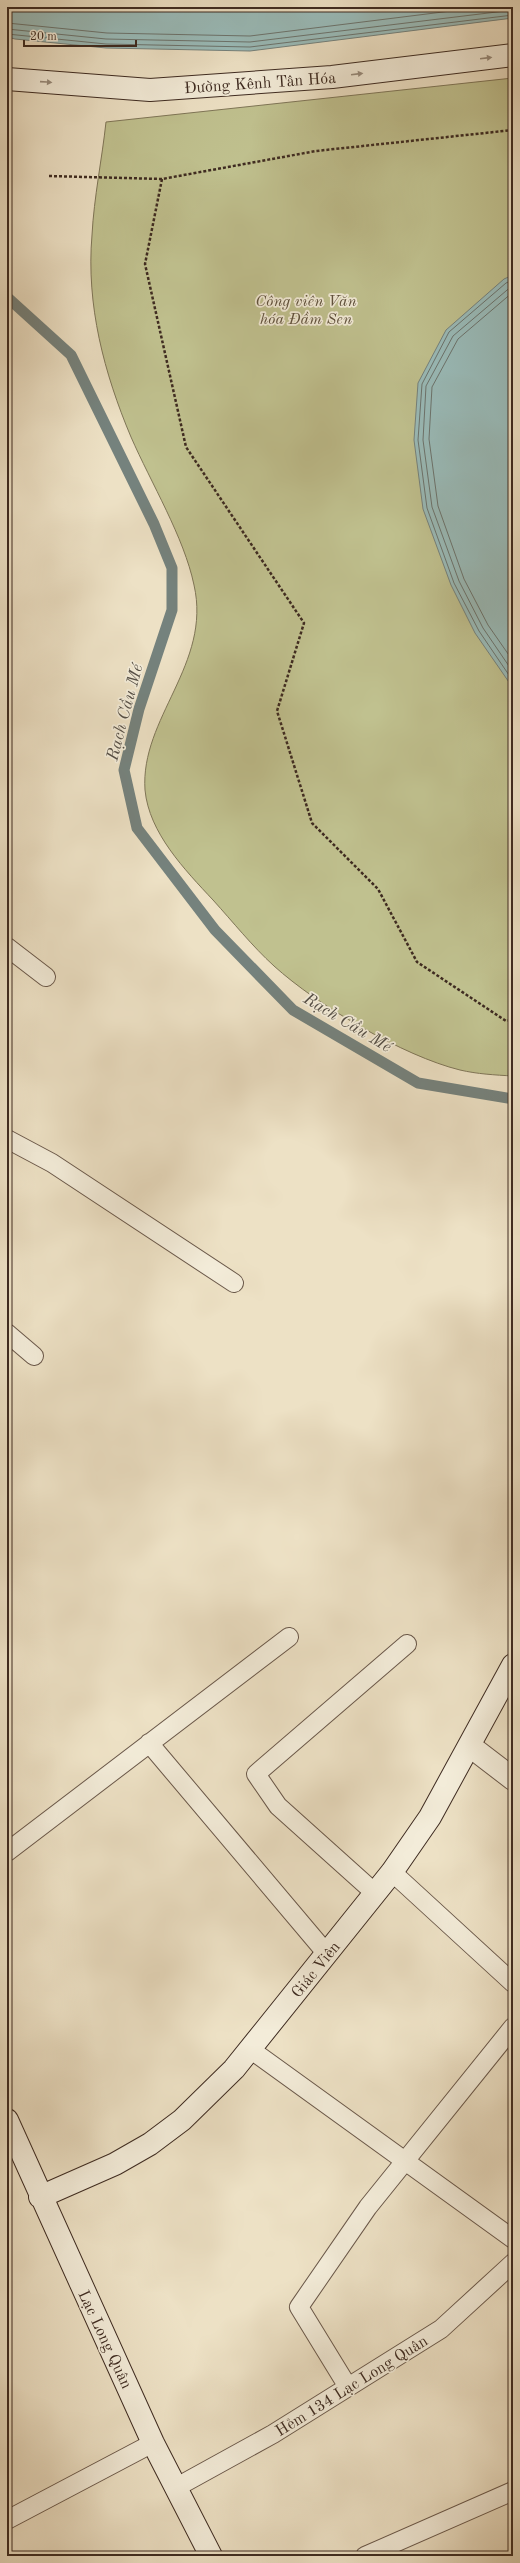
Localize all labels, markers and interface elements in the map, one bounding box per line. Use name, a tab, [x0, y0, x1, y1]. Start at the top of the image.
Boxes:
scale bar	[24, 22, 136, 48]
text: 20 m	[30, 31, 57, 43]
one-way arrow	[480, 55, 492, 62]
street label: Đường Kênh Tân Hóa	[184, 71, 337, 97]
one-way arrow	[351, 71, 363, 77]
one-way arrow	[40, 79, 52, 86]
park label: Công viên Văn hóa Đầm Sen	[255, 294, 357, 328]
water label: Rạch Cầu Mé	[102, 660, 147, 763]
water label: Rạch Cầu Mé	[299, 988, 397, 1057]
street label: Giác Viên	[289, 1939, 344, 2001]
street label: Lạc Long Quân	[74, 2288, 134, 2392]
street label: Hẻm 134 Lạc Long Quân	[273, 2333, 431, 2440]

